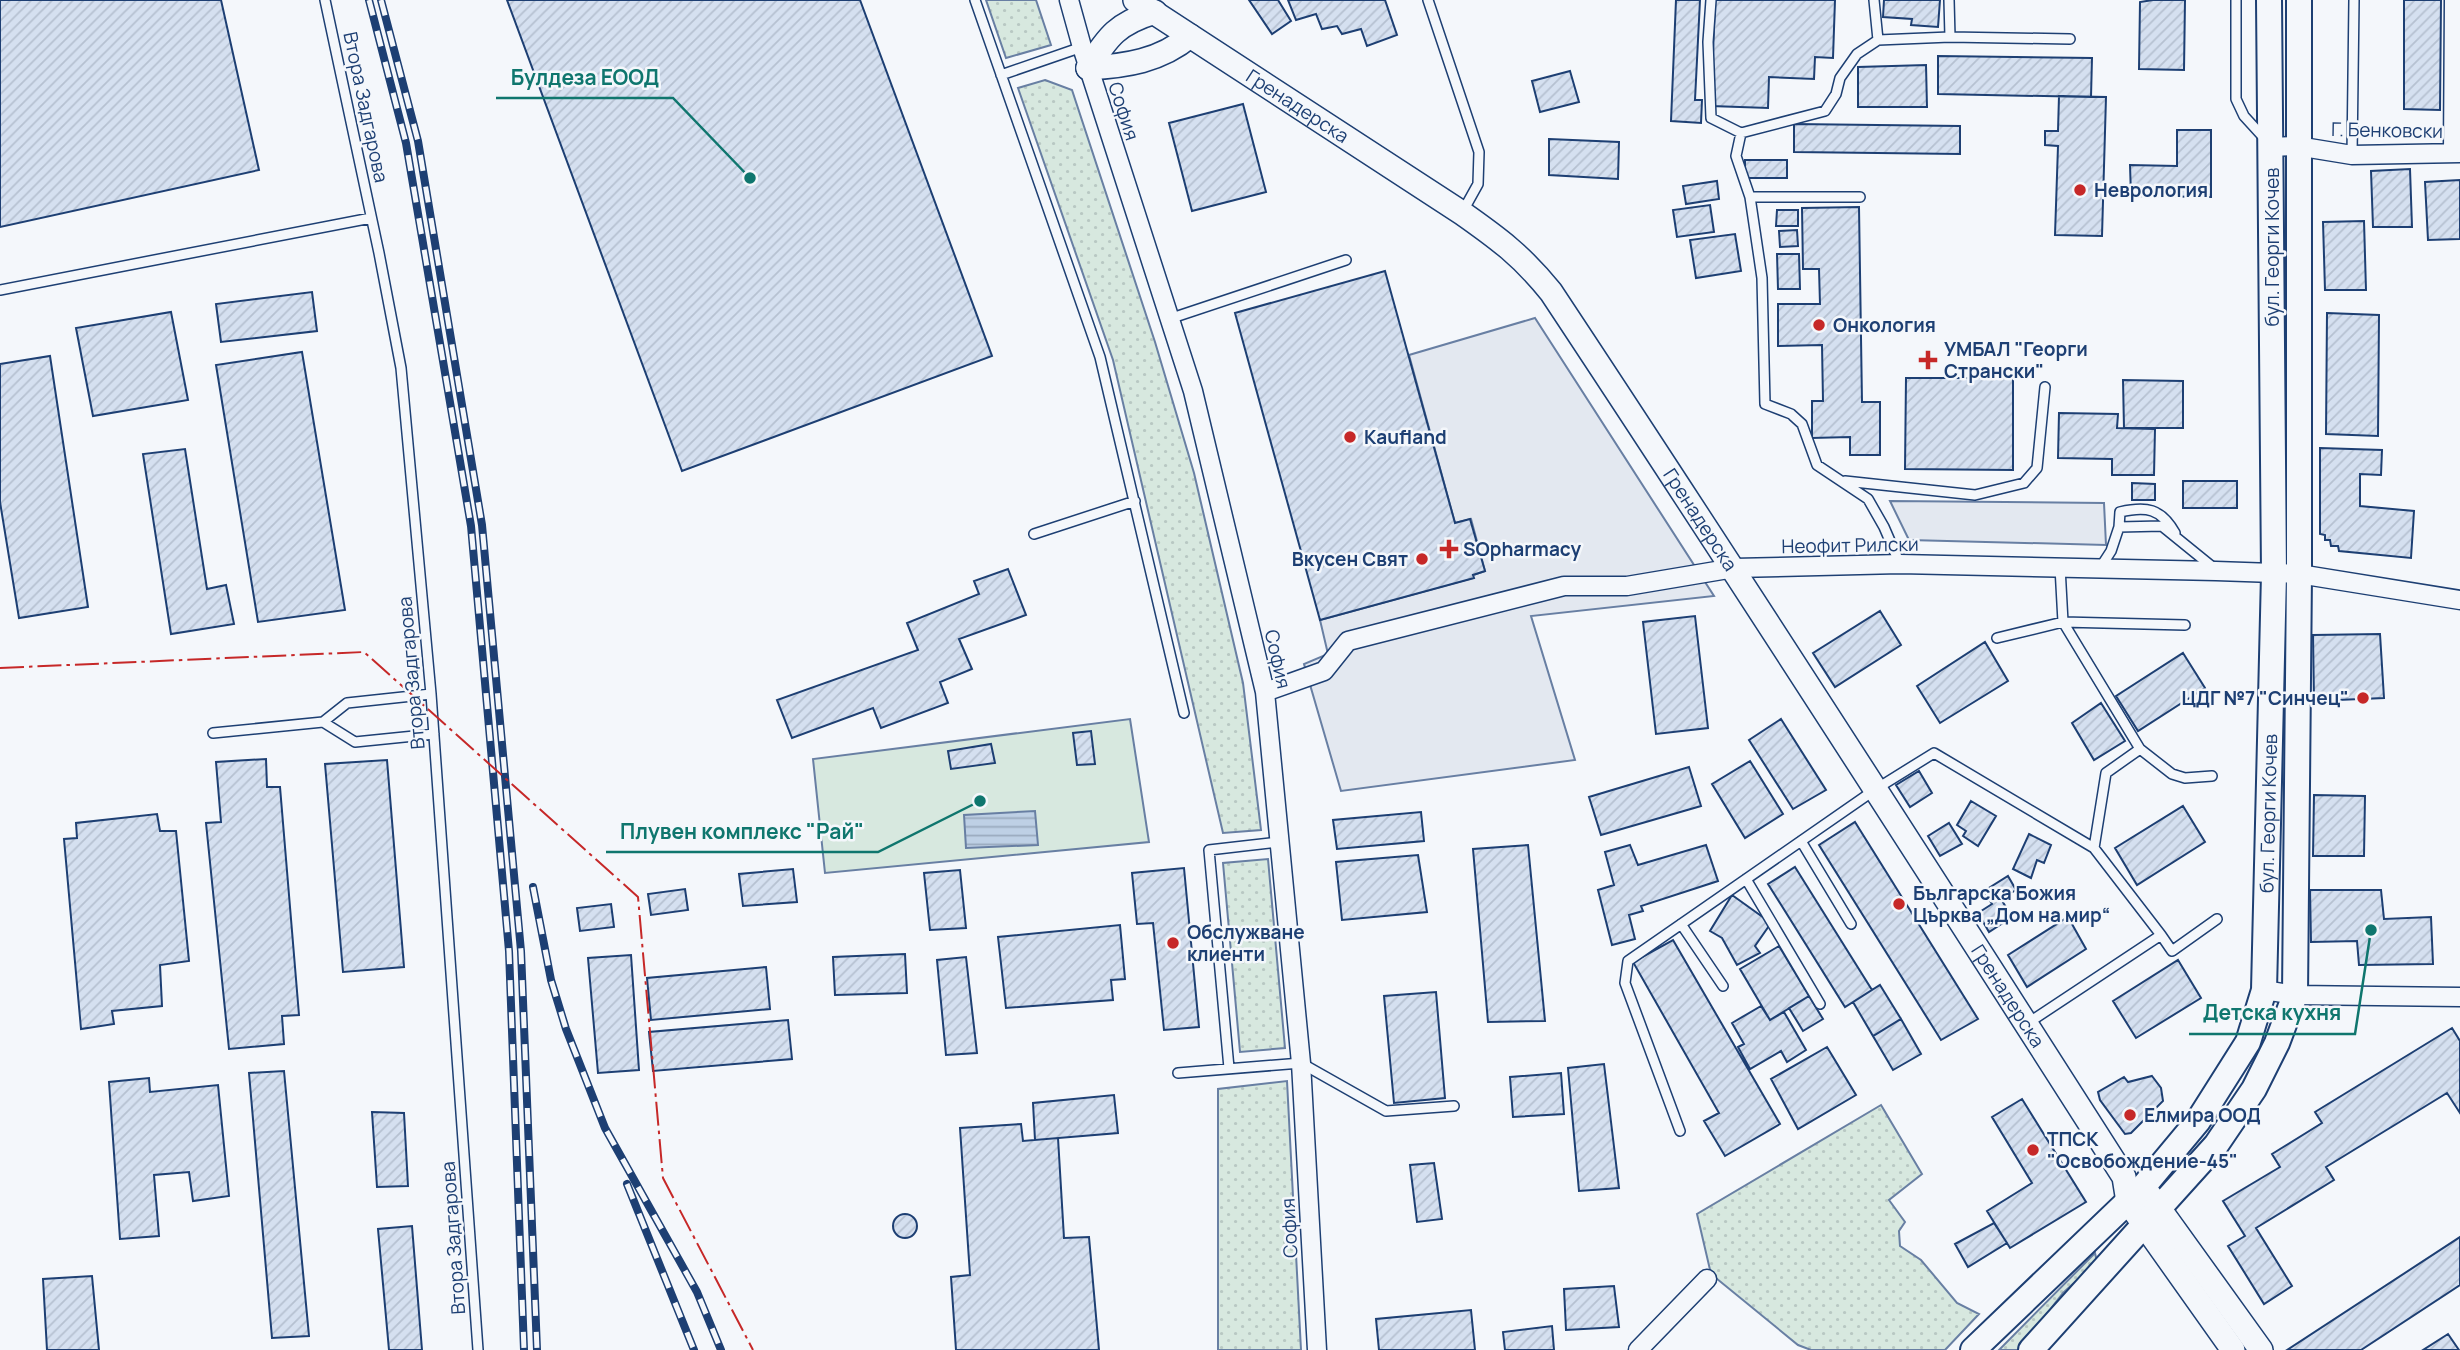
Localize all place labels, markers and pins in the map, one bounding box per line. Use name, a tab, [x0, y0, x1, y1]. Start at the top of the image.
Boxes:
callout: Булдеза ЕООД	[496, 56, 673, 98]
place label: Неврология	[2094, 177, 2208, 203]
marker: Неврология	[2072, 182, 2088, 198]
place label: Онкология	[1833, 312, 1936, 338]
marker: Онкология	[1811, 317, 1827, 333]
place label: УМБАЛ "Георги Странски"	[1944, 336, 2088, 384]
marker: УМБАЛ "Георги Странски"	[1918, 350, 1938, 370]
place label: Kaufland	[1364, 424, 1447, 450]
marker: Kaufland	[1342, 429, 1358, 445]
place label: SOpharmacy	[1463, 536, 1581, 562]
marker: SOpharmacy	[1441, 541, 1457, 557]
place label: Вкусен Свят	[1292, 546, 1408, 572]
marker: Вкусен Свят	[1414, 551, 1430, 567]
place label: ЦДГ №7 "Синчец"	[2182, 685, 2349, 711]
marker: ЦДГ №7 "Синчец"	[2355, 690, 2371, 706]
callout: Плувен комплекс "Рай"	[606, 810, 878, 852]
place label: Българска Божия Църква „Дом на мир“	[1913, 880, 2110, 928]
marker: Българска Божия Църква „Дом на мир“	[1891, 896, 1907, 912]
place label: Обслужване клиенти	[1187, 919, 1305, 967]
marker: Обслужване клиенти	[1165, 935, 1181, 951]
callout: Детска кухня	[2189, 992, 2355, 1034]
place label: Елмира ООД	[2144, 1102, 2261, 1128]
marker: Елмира ООД	[2122, 1107, 2138, 1123]
place label: ТПСК "Освобождение-45"	[2047, 1126, 2238, 1174]
marker: ТПСК "Освобождение-45"	[2025, 1142, 2041, 1158]

